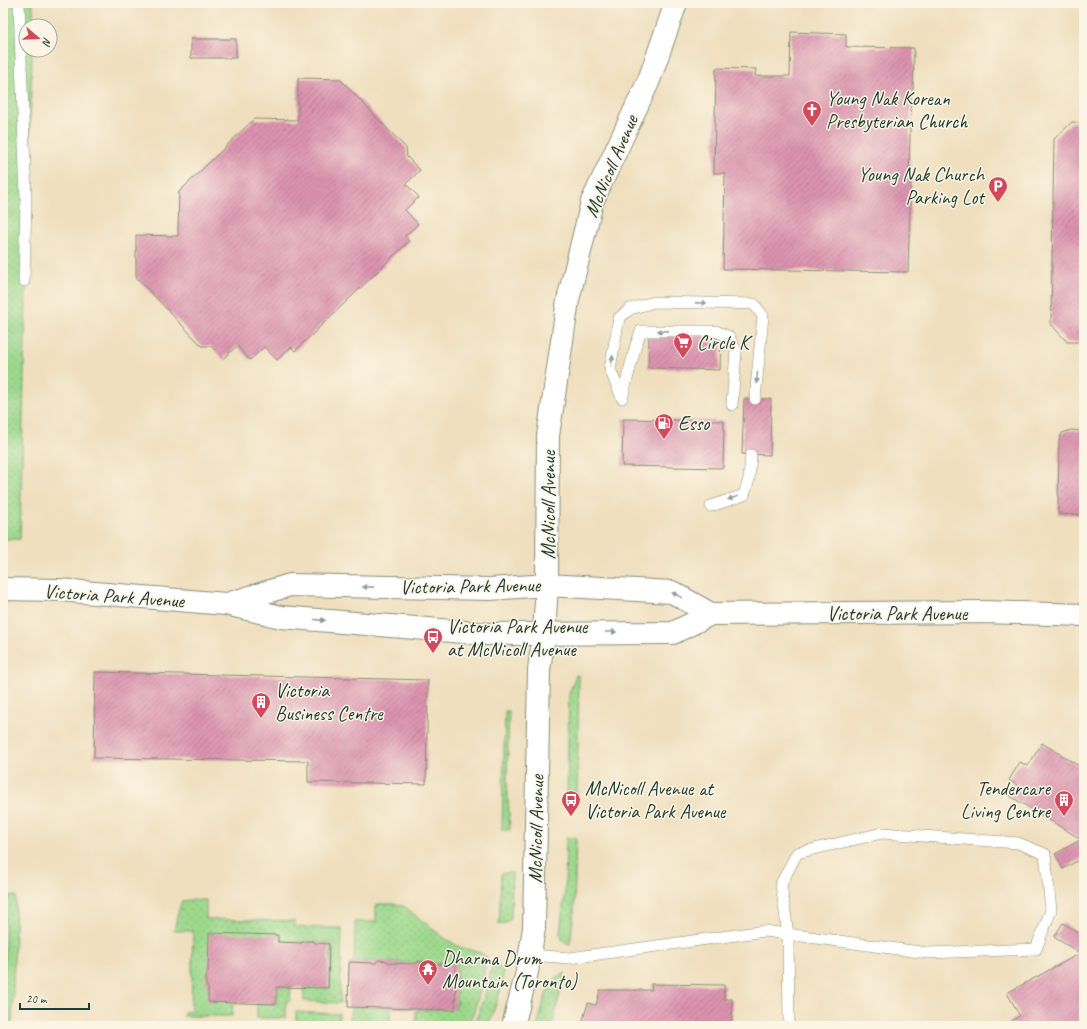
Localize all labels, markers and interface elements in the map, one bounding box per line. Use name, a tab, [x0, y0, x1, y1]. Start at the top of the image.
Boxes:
north arrow	[18, 18, 58, 58]
text: N	[39, 36, 55, 49]
place label: Young Nak Korean Presbyterian Church	[826, 86, 968, 134]
church icon: Young Nak Korean Presbyterian Church	[801, 99, 823, 127]
street label: McNicoll Avenue	[578, 110, 644, 221]
place label: Young Nak Church Parking Lot	[858, 162, 986, 210]
parking icon: Young Nak Church Parking Lot	[987, 175, 1009, 203]
one-way arrow	[695, 299, 707, 306]
one-way arrow	[656, 328, 669, 334]
place label: Circle K	[697, 330, 753, 355]
supermarket icon: Circle K	[672, 331, 694, 359]
one-way arrow	[609, 355, 615, 367]
one-way arrow	[753, 372, 760, 384]
place label: Esso	[678, 411, 710, 436]
fuel station icon: Esso	[653, 412, 675, 440]
street label: McNicoll Avenue	[536, 449, 561, 559]
one-way arrow	[727, 495, 739, 501]
street label: Victoria Park Avenue	[400, 572, 542, 600]
street label: Victoria Park Avenue	[43, 579, 186, 613]
one-way arrow	[362, 583, 374, 590]
one-way arrow	[671, 592, 682, 598]
street label: Victoria Park Avenue	[827, 601, 969, 626]
place label: Victoria Park Avenue at McNicoll Avenue	[447, 614, 589, 662]
one-way arrow	[314, 617, 326, 624]
bus stop icon: Victoria Park Avenue at McNicoll Avenue	[422, 626, 444, 654]
one-way arrow	[605, 629, 618, 635]
place label: Victoria Business Centre	[275, 678, 384, 726]
building icon: Victoria Business Centre	[250, 691, 272, 719]
street label: McNicoll Avenue	[523, 773, 549, 883]
place label: McNicoll Avenue at Victoria Park Avenue	[585, 776, 727, 824]
place label: Tendercare Living Centre	[961, 776, 1051, 824]
bus stop icon: McNicoll Avenue at Victoria Park Avenue	[560, 789, 582, 817]
building icon: Tendercare Living Centre	[1053, 789, 1075, 817]
place label: Dharma Drum Mountain (Toronto)	[442, 946, 578, 994]
temple icon: Dharma Drum Mountain (Toronto)	[417, 958, 439, 986]
scale bar	[20, 985, 89, 1011]
text: 20 m	[26, 991, 48, 1007]

